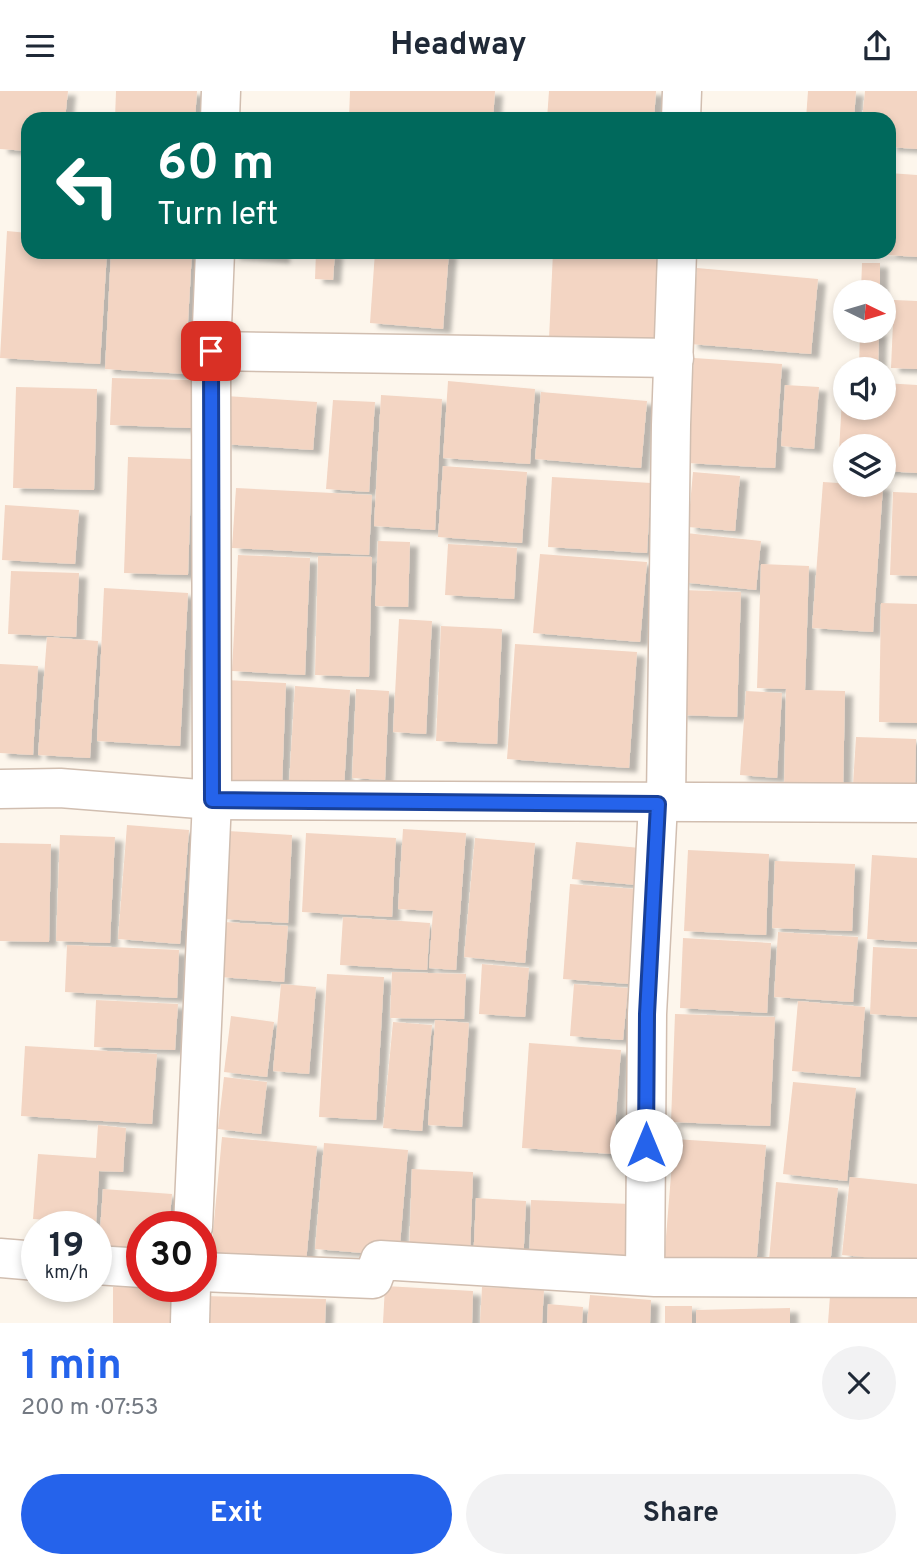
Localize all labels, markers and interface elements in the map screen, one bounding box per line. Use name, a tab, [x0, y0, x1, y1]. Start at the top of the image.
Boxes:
text: Headway	[390, 26, 527, 66]
icon: menu	[21, 27, 59, 65]
icon: share	[858, 27, 896, 65]
text: 60 m	[157, 135, 275, 197]
icon: left	[42, 140, 133, 231]
text: Turn left	[157, 196, 278, 236]
north arrow	[833, 280, 896, 343]
map controls	[833, 280, 896, 497]
pin	[181, 321, 241, 381]
icon: arrive	[192, 332, 230, 370]
button: sound	[833, 357, 896, 420]
button: layers	[833, 434, 896, 497]
position arrow	[609, 1108, 683, 1182]
speed limit sign: 30	[126, 1211, 217, 1302]
text: 19	[49, 1225, 84, 1269]
text: km/h	[45, 1262, 88, 1285]
text: 1 min	[21, 1341, 122, 1394]
button: close	[822, 1346, 896, 1420]
text: 200 m · 07:53	[21, 1394, 159, 1423]
button: Exit	[21, 1474, 452, 1554]
button: Share	[466, 1474, 896, 1554]

